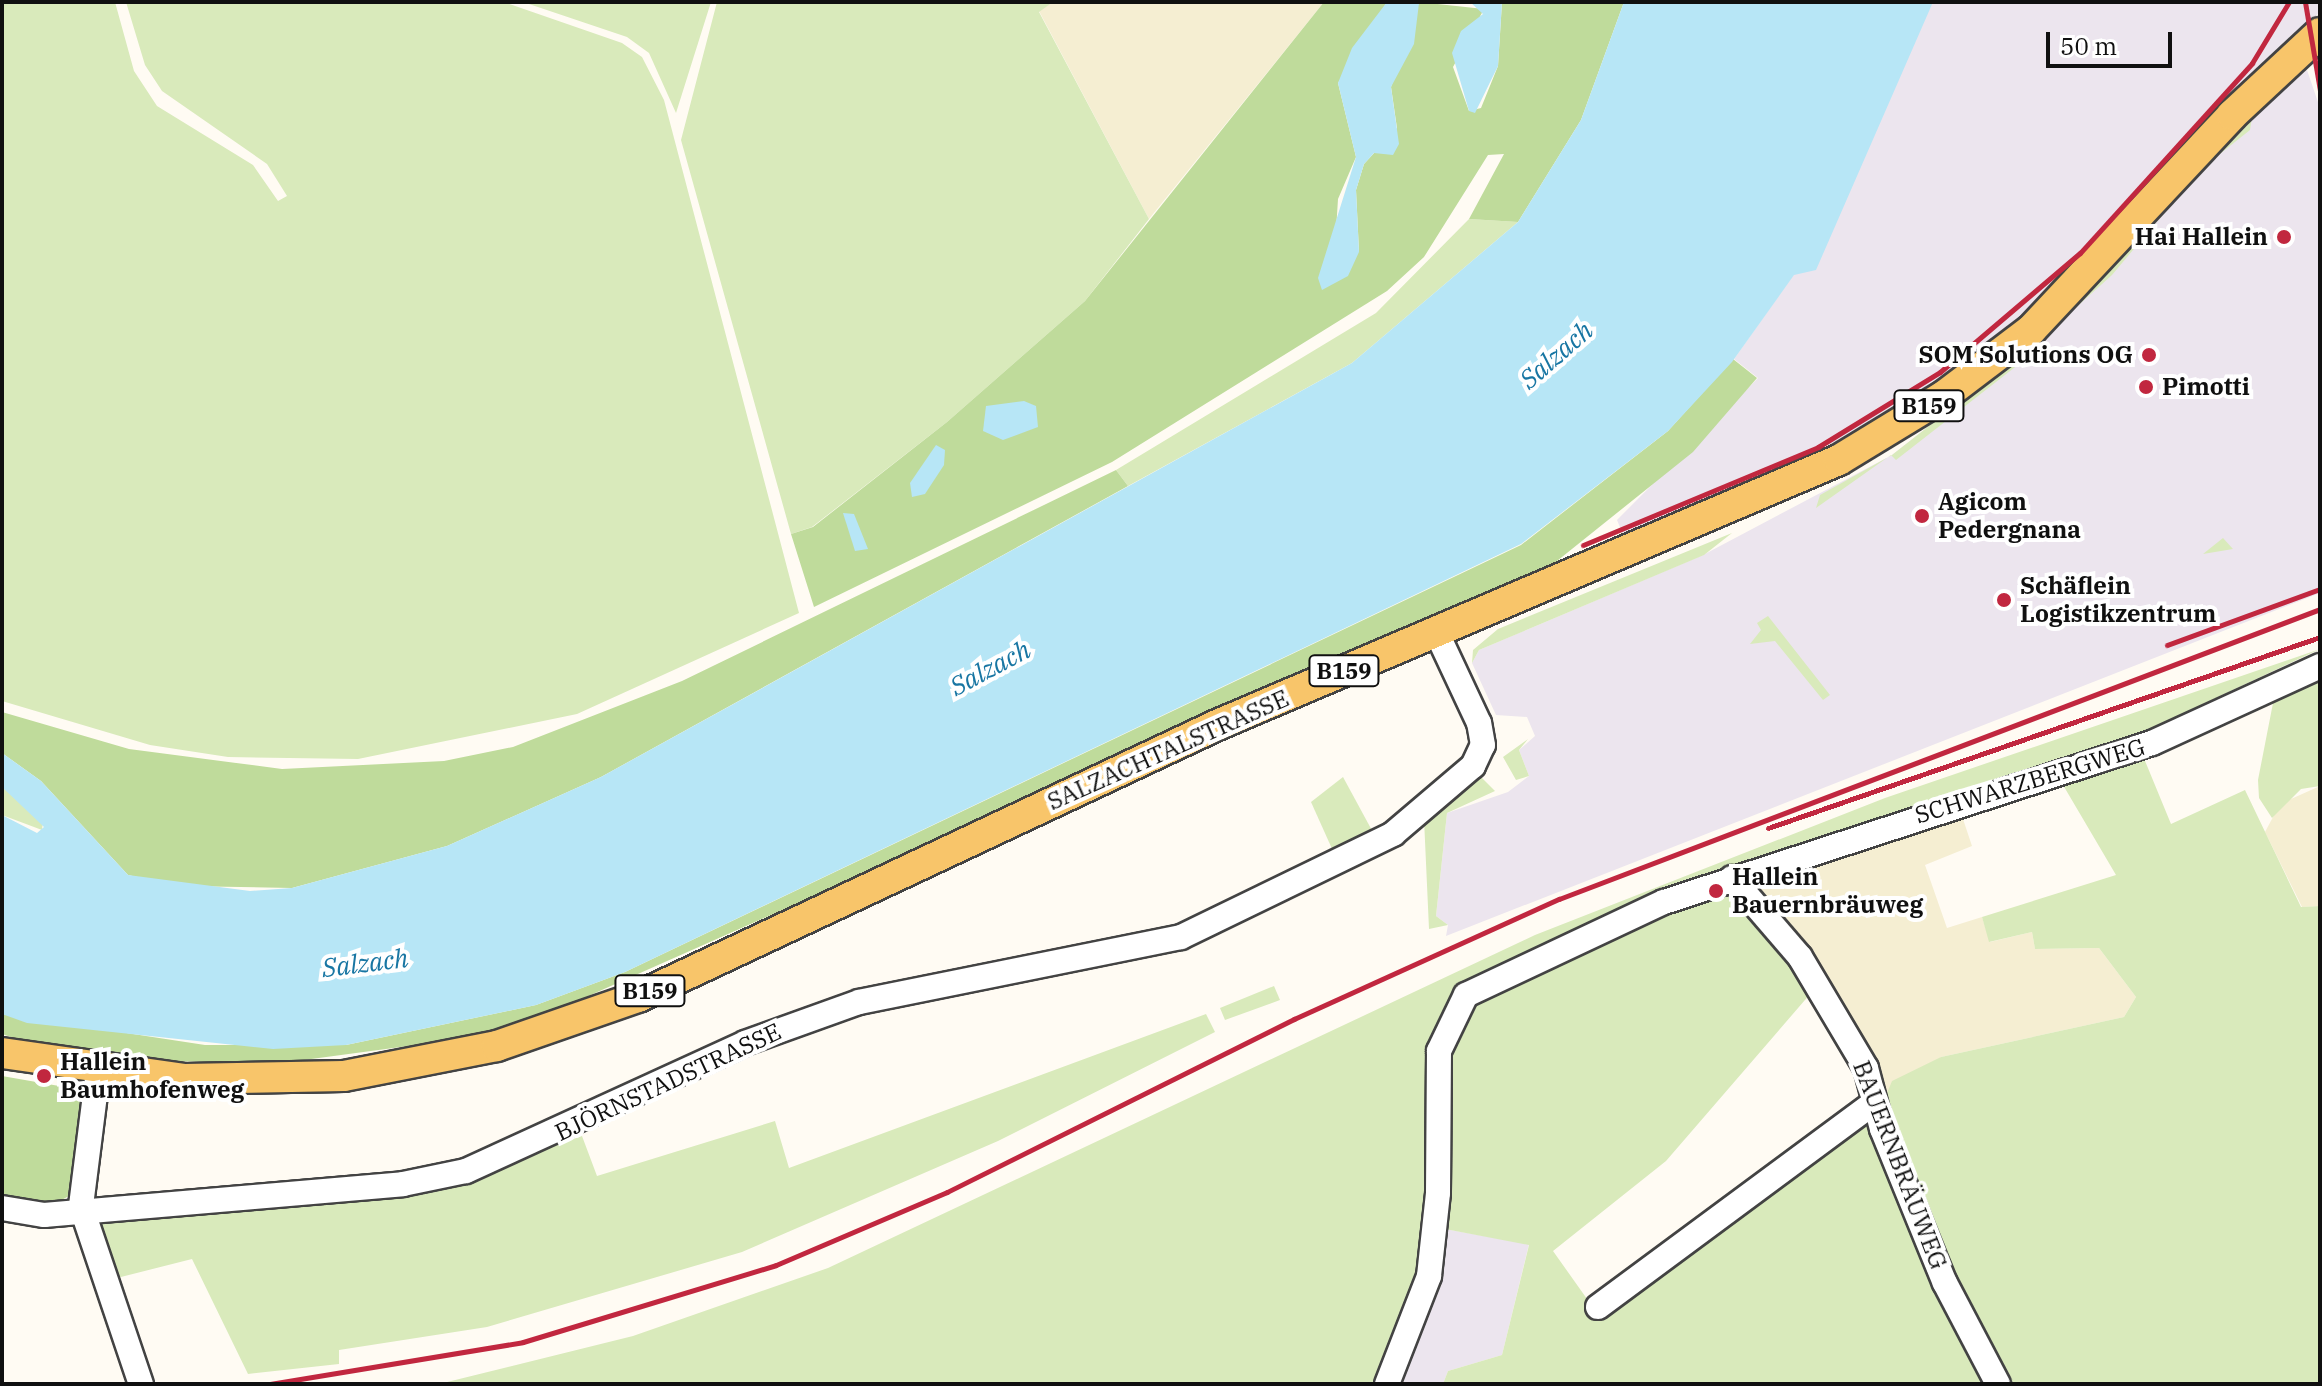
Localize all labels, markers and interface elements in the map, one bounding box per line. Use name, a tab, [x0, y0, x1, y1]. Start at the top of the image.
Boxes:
scale bar	[2050, 16, 2176, 66]
text: 50 m	[2060, 30, 2117, 62]
place label: Hai Hallein	[2135, 223, 2268, 251]
marker: Hai Hallein	[2275, 228, 2293, 246]
water label: Salzach	[1513, 315, 1599, 395]
place label: SOM Solutions OG	[1918, 341, 2133, 369]
marker: SOM Solutions OG	[2140, 346, 2158, 364]
place label: Pimotti	[2162, 373, 2250, 401]
marker: Pimotti	[2137, 378, 2155, 396]
road number: B159	[1893, 388, 1965, 424]
place label: Agicom Pedergnana	[1938, 488, 2081, 544]
marker: Agicom Pedergnana	[1913, 507, 1931, 525]
place label: Schäflein Logistikzentrum	[2020, 572, 2216, 628]
marker: Schäflein Logistikzentrum	[1995, 591, 2013, 609]
water label: Salzach	[944, 634, 1036, 702]
road number: B159	[1308, 653, 1380, 689]
street label: SALZACHTALSTRASSE	[1043, 684, 1293, 816]
street label: SCHWARZBERGWEG	[1911, 732, 2149, 830]
place label: Hallein Bauernbräuweg	[1732, 863, 1923, 919]
marker: Hallein Bauernbräuweg	[1707, 882, 1725, 900]
water label: Salzach	[320, 942, 410, 984]
road number: B159	[614, 973, 686, 1009]
street label: BJÖRNSTADSTRASSE	[550, 1017, 786, 1147]
place label: Hallein Baumhofenweg	[60, 1048, 245, 1104]
street label: BAUERNBRÄUWEG	[1847, 1057, 1953, 1273]
marker: Hallein Baumhofenweg	[35, 1067, 53, 1085]

